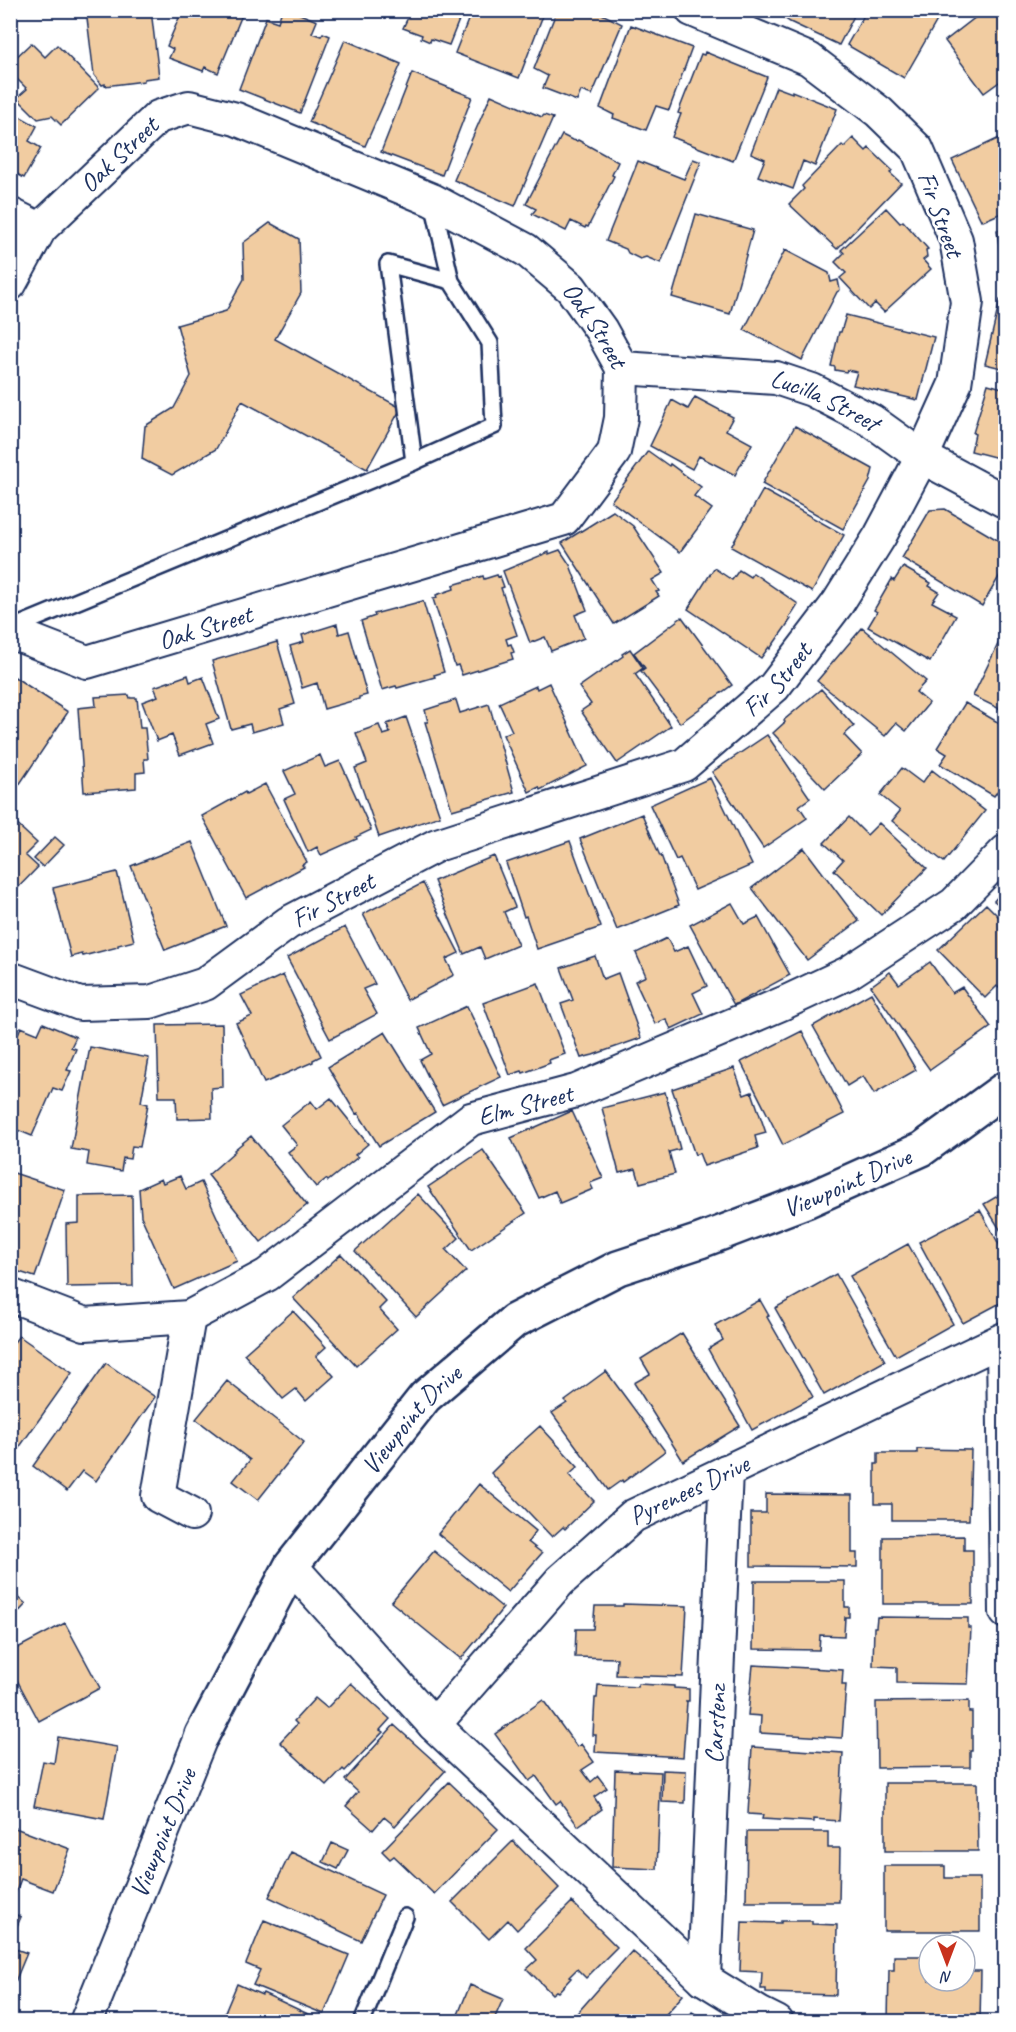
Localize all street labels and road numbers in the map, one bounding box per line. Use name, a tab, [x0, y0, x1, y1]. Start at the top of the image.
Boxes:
street label: Oak Street	[73, 108, 167, 200]
street label: Fir Street	[910, 167, 972, 264]
street label: Oak Street	[555, 275, 636, 376]
street label: Lucilla Street	[766, 361, 889, 440]
street label: Oak Street	[154, 597, 258, 657]
street label: Fir Street	[736, 634, 820, 724]
street label: Fir Street	[286, 864, 382, 935]
street label: Elm Street	[474, 1076, 578, 1133]
street label: Viewpoint Drive	[779, 1139, 918, 1225]
street label: Viewpoint Drive	[354, 1356, 470, 1481]
street label: Pyrenees Drive	[624, 1446, 756, 1532]
street label: Carstenz	[697, 1681, 734, 1764]
street label: Viewpoint Drive	[122, 1762, 204, 1902]

